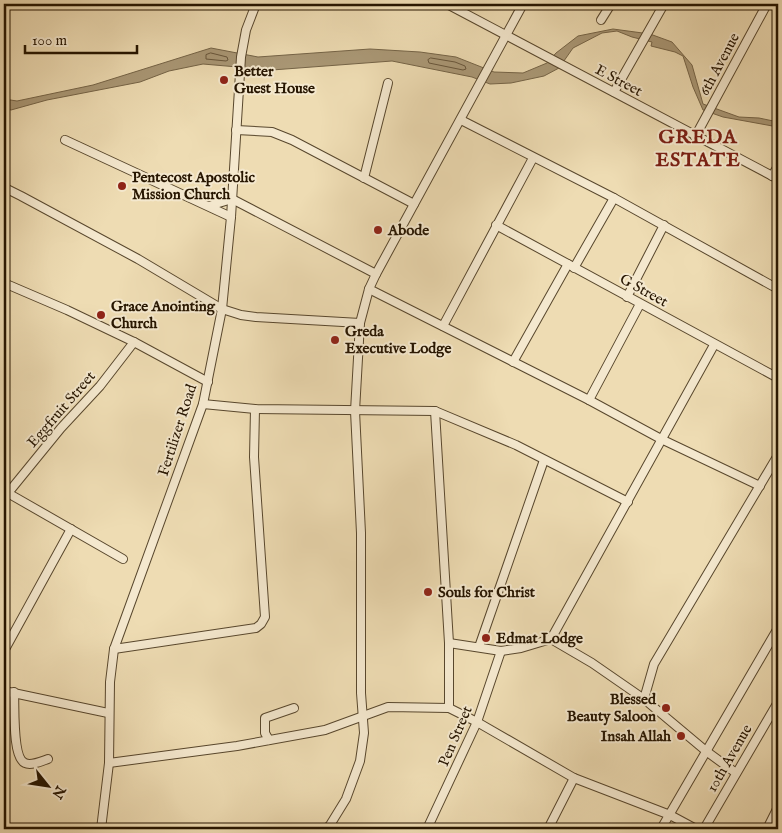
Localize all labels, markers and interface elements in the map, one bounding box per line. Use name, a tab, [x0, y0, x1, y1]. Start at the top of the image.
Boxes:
scale bar	[25, 22, 138, 54]
street label: 6th Avenue	[695, 29, 744, 99]
text: 100 m	[32, 31, 68, 50]
street label: E Street	[592, 60, 646, 101]
place label: Better Guest House	[234, 62, 315, 98]
marker: Better Guest House	[218, 74, 230, 86]
district label: GREDA ESTATE	[655, 125, 741, 173]
place label: Pentecost Apostolic Mission Church	[132, 168, 255, 204]
marker: Pentecost Apostolic Mission Church	[116, 180, 128, 192]
place label: Abode	[387, 221, 429, 240]
marker: Abode	[372, 224, 384, 236]
street label: G Street	[616, 269, 671, 311]
place label: Grace Anointing Church	[111, 297, 216, 333]
marker: Grace Anointing Church	[95, 309, 107, 321]
place label: Greda Executive Lodge	[345, 322, 452, 358]
marker: Greda Executive Lodge	[329, 334, 341, 346]
street label: Eggfruit Street	[23, 367, 100, 451]
street label: Fertilizer Road	[154, 381, 202, 479]
place label: Souls for Christ	[438, 583, 536, 602]
marker: Souls for Christ	[422, 586, 434, 598]
place label: Edmat Lodge	[496, 629, 583, 648]
marker: Edmat Lodge	[480, 632, 492, 644]
place label: Blessed Beauty Saloon	[567, 690, 657, 726]
marker: Blessed Beauty Saloon	[660, 702, 672, 714]
street label: Pen Street	[434, 703, 477, 769]
street label: 10th Avenue	[702, 721, 756, 796]
place label: Insah Allah	[601, 727, 672, 746]
marker: Insah Allah	[675, 730, 687, 742]
north arrow	[22, 760, 72, 810]
text: N	[48, 781, 70, 802]

